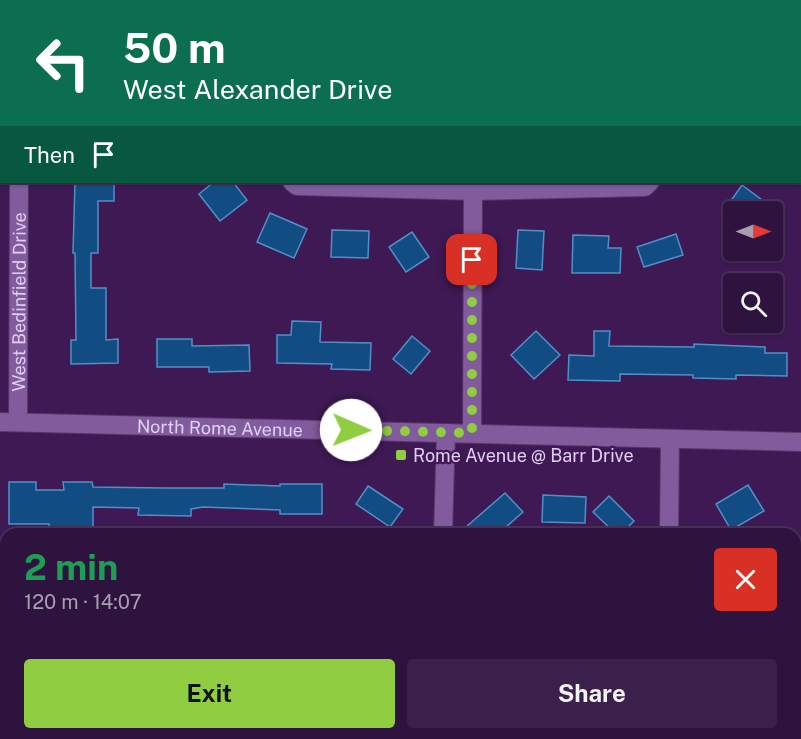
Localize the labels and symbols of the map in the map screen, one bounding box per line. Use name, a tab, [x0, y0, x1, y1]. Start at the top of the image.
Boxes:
north arrow	[723, 201, 783, 261]
street label: West Bedinfield Drive	[8, 212, 29, 392]
pin	[446, 234, 497, 285]
position arrow	[319, 398, 383, 462]
street label: North Rome Avenue	[137, 415, 303, 440]
place label: Rome Avenue @ Barr Drive	[413, 445, 634, 466]
marker: Rome Avenue @ Barr Drive	[394, 448, 408, 462]

